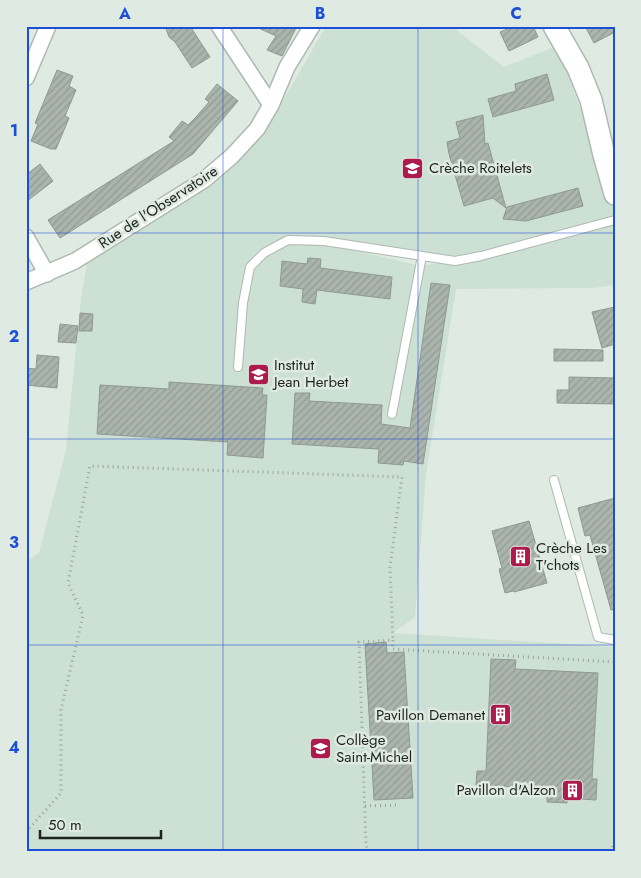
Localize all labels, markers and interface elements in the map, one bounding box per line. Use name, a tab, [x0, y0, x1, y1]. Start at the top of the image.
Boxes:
text: A	[118, 2, 131, 25]
text: B	[315, 2, 325, 25]
text: C	[510, 2, 522, 25]
text: 1	[10, 119, 18, 142]
school or university icon: Crèche Roitelets	[401, 156, 425, 180]
place label: Crèche Roitelets	[429, 157, 532, 179]
street label: Rue de l'Observatoire	[94, 160, 222, 254]
text: 2	[9, 325, 19, 348]
place label: Institut Jean Herbet	[272, 354, 349, 393]
school or university icon: Institut Jean Herbet	[246, 362, 270, 386]
text: 3	[9, 531, 19, 554]
place label: Crèche Les T'chots	[536, 537, 607, 576]
building icon: Crèche Les T'chots	[508, 545, 532, 569]
building icon: Pavillon Demanet	[489, 703, 513, 727]
place label: Pavillon Demanet	[376, 704, 485, 726]
place label: Collège Saint-Michel	[336, 729, 412, 768]
text: 4	[8, 736, 20, 759]
school or university icon: Collège Saint-Michel	[308, 737, 332, 761]
building icon: Pavillon d'Alzon	[560, 778, 584, 802]
place label: Pavillon d'Alzon	[456, 779, 556, 801]
scale bar	[40, 808, 161, 840]
text: 50 m	[48, 814, 82, 836]

